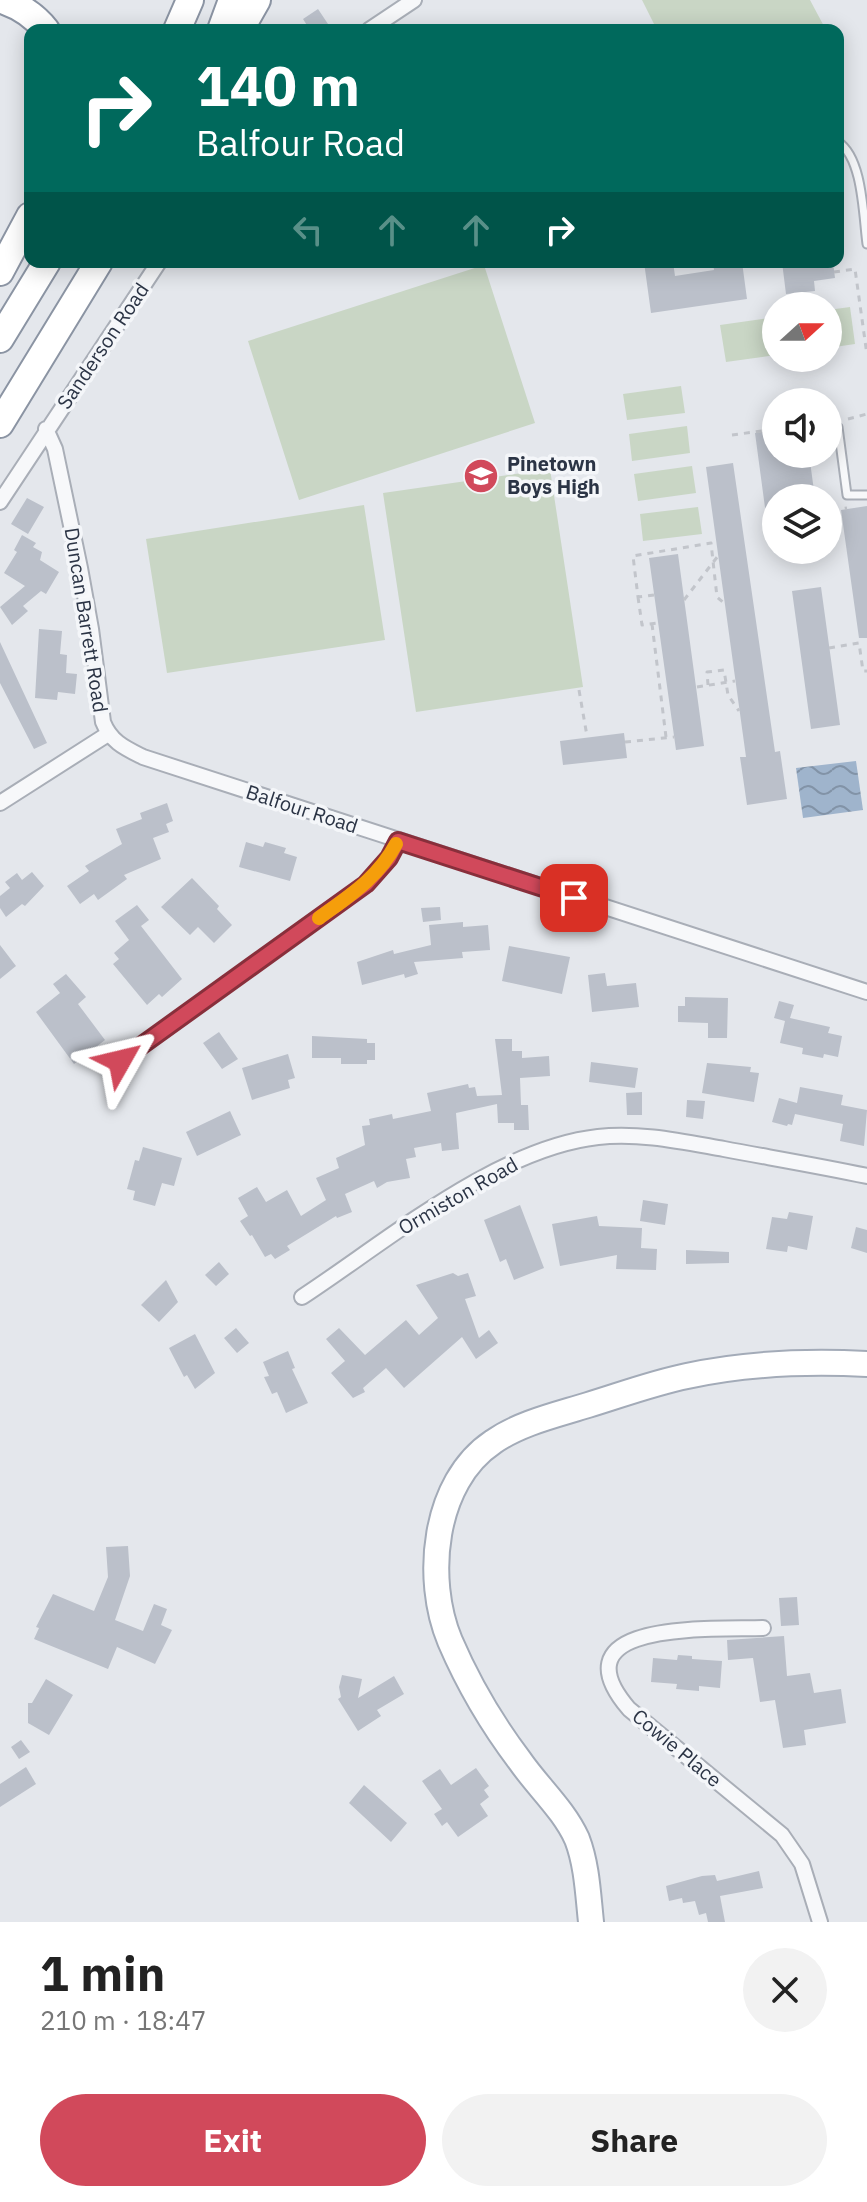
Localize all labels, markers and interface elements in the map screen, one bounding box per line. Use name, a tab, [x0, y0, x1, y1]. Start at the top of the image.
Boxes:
text: 140 m	[196, 49, 360, 121]
icon: right	[64, 56, 168, 160]
text: Balfour Road	[196, 119, 405, 166]
icon: left	[286, 208, 330, 252]
icon: ahead	[370, 208, 414, 252]
icon: ahead	[454, 208, 498, 252]
icon: right	[538, 208, 582, 252]
street label: Sanderson Road	[50, 277, 155, 414]
north arrow	[762, 292, 842, 372]
map controls	[762, 292, 842, 564]
button: sound	[762, 388, 842, 468]
place label: Pinetown Boys High	[507, 450, 600, 500]
school or university icon: Pinetown Boys High	[462, 457, 500, 495]
button: layers	[762, 484, 842, 564]
street label: Duncan Barrett Road	[59, 526, 114, 714]
street label: Balfour Road	[243, 778, 362, 839]
pin	[540, 864, 608, 932]
icon: arrive	[552, 876, 596, 920]
position arrow	[78, 1019, 162, 1103]
street label: Ormiston Road	[393, 1150, 522, 1241]
street label: Cowie Place	[627, 1702, 728, 1793]
text: 1 min	[40, 1942, 165, 2004]
button: close	[743, 1948, 827, 2032]
text: 210 m · 18:47	[40, 2003, 206, 2037]
button: Exit	[40, 2094, 426, 2186]
button: Share	[442, 2094, 827, 2186]

